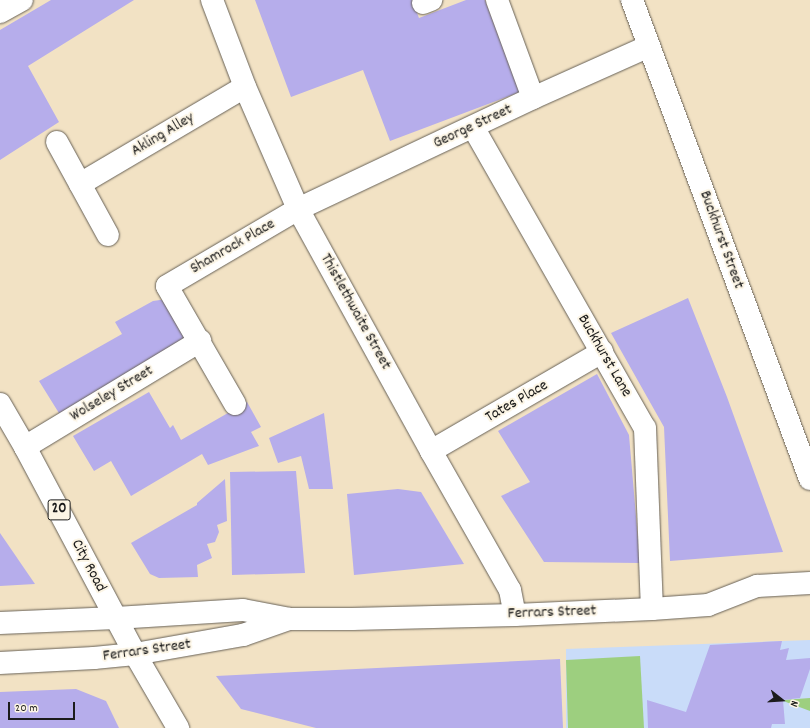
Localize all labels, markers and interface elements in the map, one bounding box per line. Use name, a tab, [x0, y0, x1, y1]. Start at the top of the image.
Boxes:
street label: George Street	[431, 100, 515, 154]
street label: Akling Alley	[128, 109, 198, 161]
street label: Buckhurst Street	[694, 188, 748, 292]
street label: Shamrock Place	[187, 215, 279, 279]
street label: Thistlethwaite Street	[315, 251, 395, 373]
street label: Buckhurst Lane	[573, 311, 635, 401]
street label: Wolseley Street	[67, 362, 157, 426]
street label: Tates Place	[482, 376, 552, 428]
road number: 20	[47, 497, 71, 523]
street label: City Road	[66, 536, 110, 596]
street label: Ferrars Street	[507, 602, 597, 624]
street label: Ferrars Street	[102, 635, 192, 667]
north arrow	[762, 680, 802, 720]
scale bar	[10, 694, 77, 720]
text: N	[785, 699, 802, 708]
text: 20 m	[15, 700, 38, 717]

